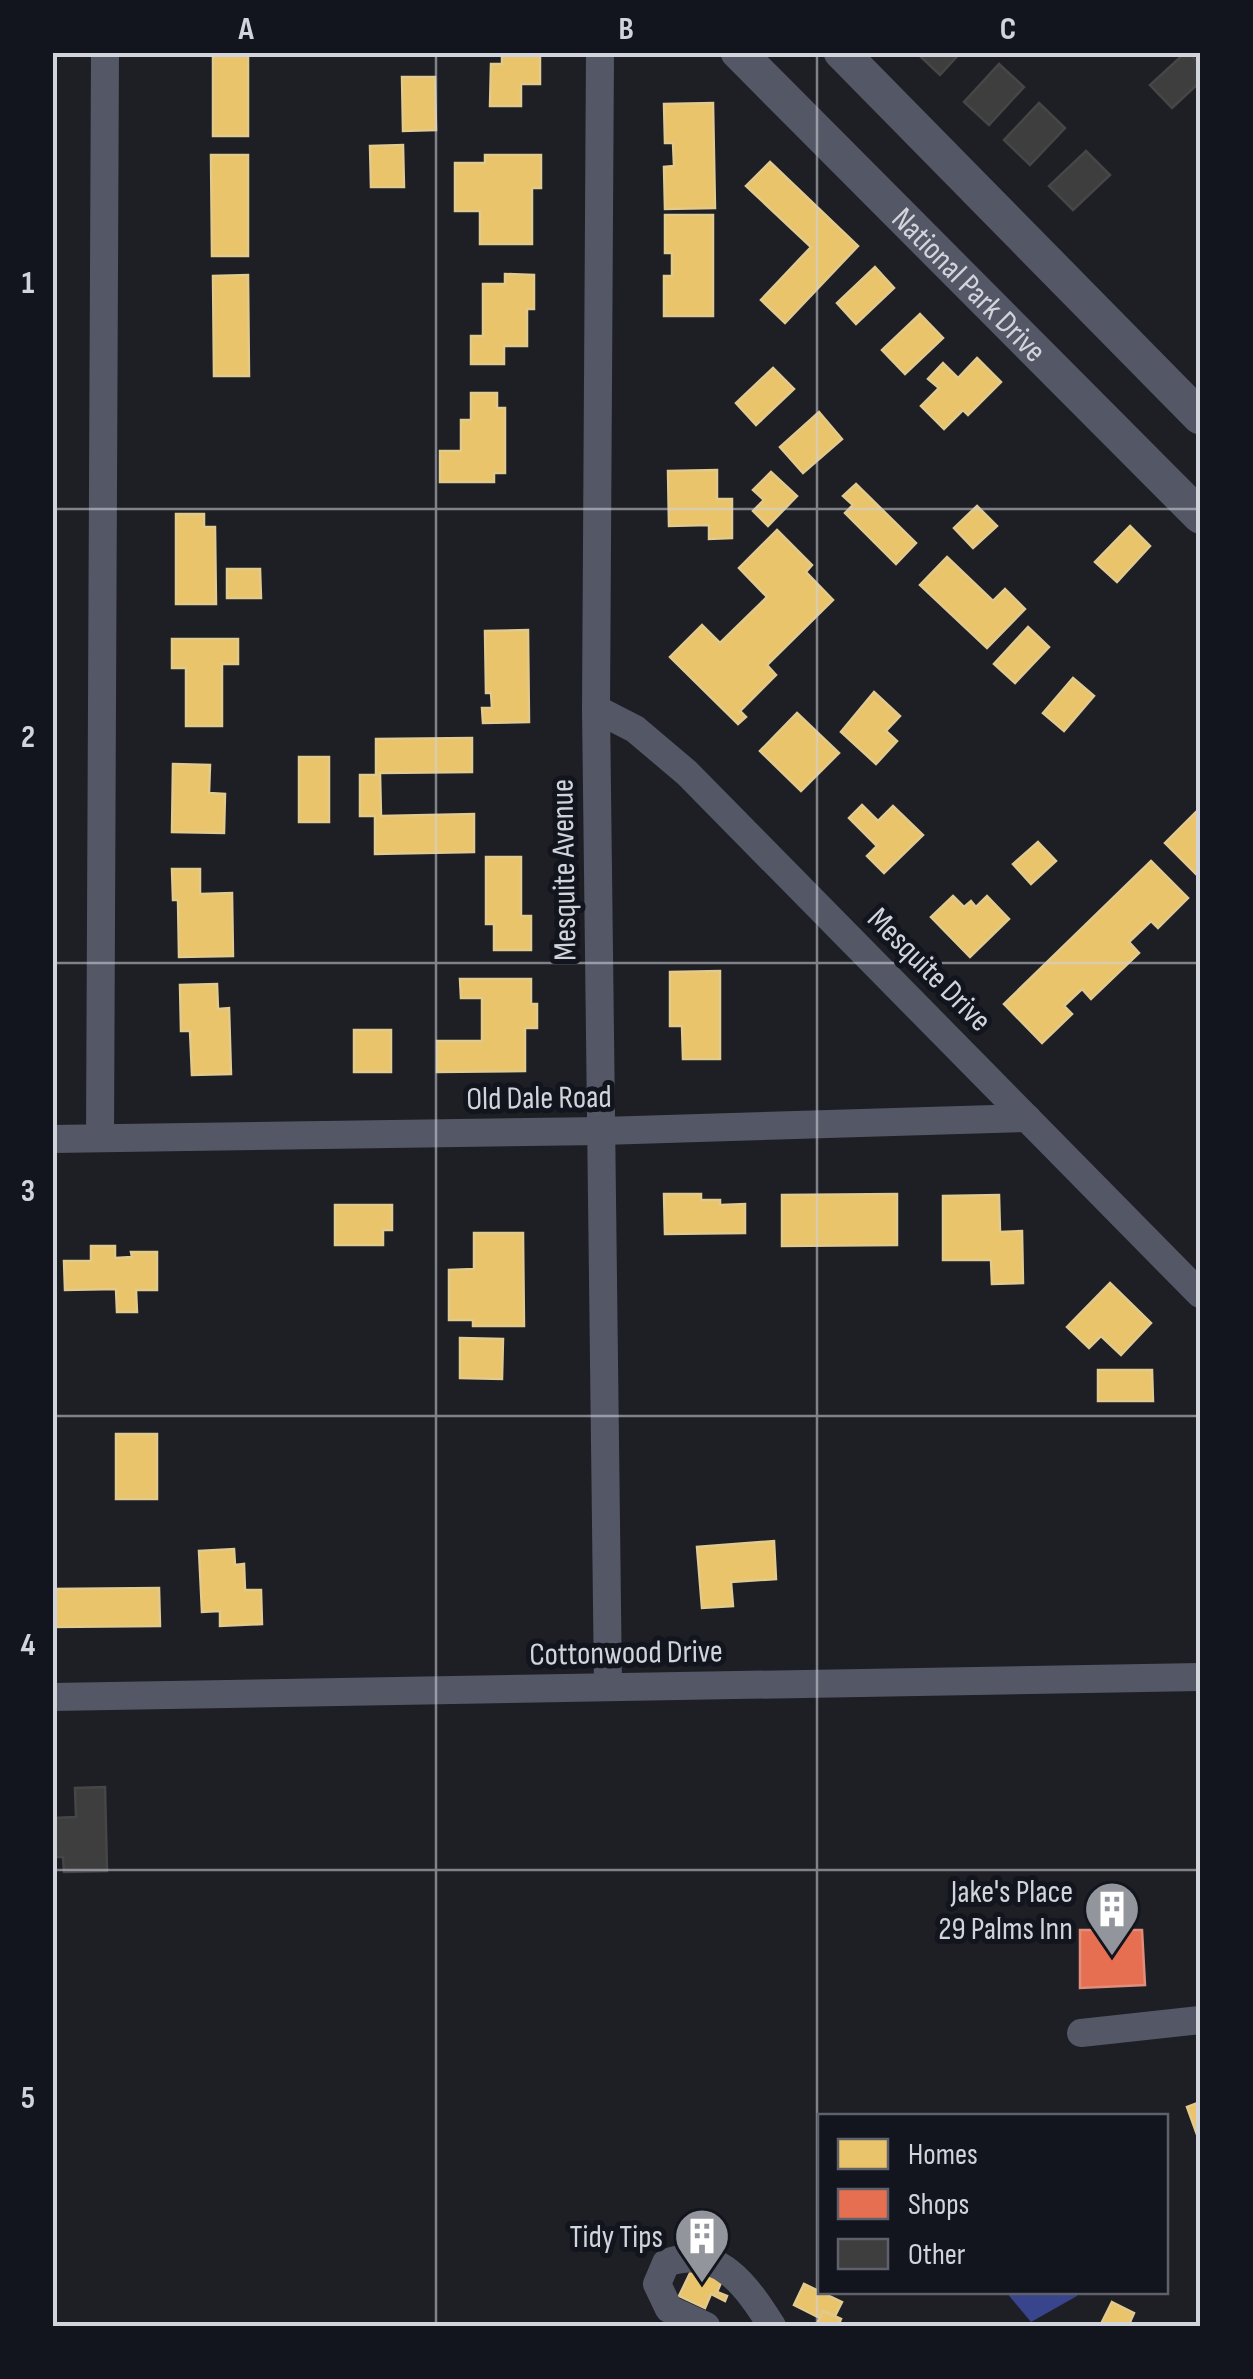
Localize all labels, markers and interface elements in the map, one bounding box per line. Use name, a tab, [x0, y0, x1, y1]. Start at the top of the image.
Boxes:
text: A	[237, 10, 254, 49]
text: B	[618, 10, 634, 49]
text: C	[1000, 10, 1016, 49]
street label: National Park Drive	[883, 200, 1054, 371]
text: 1	[22, 264, 35, 303]
text: 2	[21, 718, 35, 757]
street label: Mesquite Avenue	[543, 779, 586, 961]
street label: Mesquite Drive	[859, 900, 999, 1040]
street label: Old Dale Road	[466, 1078, 612, 1119]
text: 3	[21, 1172, 35, 1211]
text: 4	[21, 1626, 36, 1665]
street label: Cottonwood Drive	[529, 1632, 723, 1675]
place label: Jake's Place 29 Palms Inn	[938, 1873, 1073, 1949]
building icon: Jake's Place 29 Palms Inn	[1082, 1879, 1142, 1958]
text: 5	[21, 2079, 35, 2118]
legend	[818, 2114, 1168, 2294]
text: Homes	[908, 2137, 978, 2173]
text: Shops	[908, 2187, 969, 2223]
building icon: Tidy Tips	[672, 2206, 732, 2285]
place label: Tidy Tips	[570, 2218, 663, 2257]
text: Other	[908, 2237, 966, 2273]

